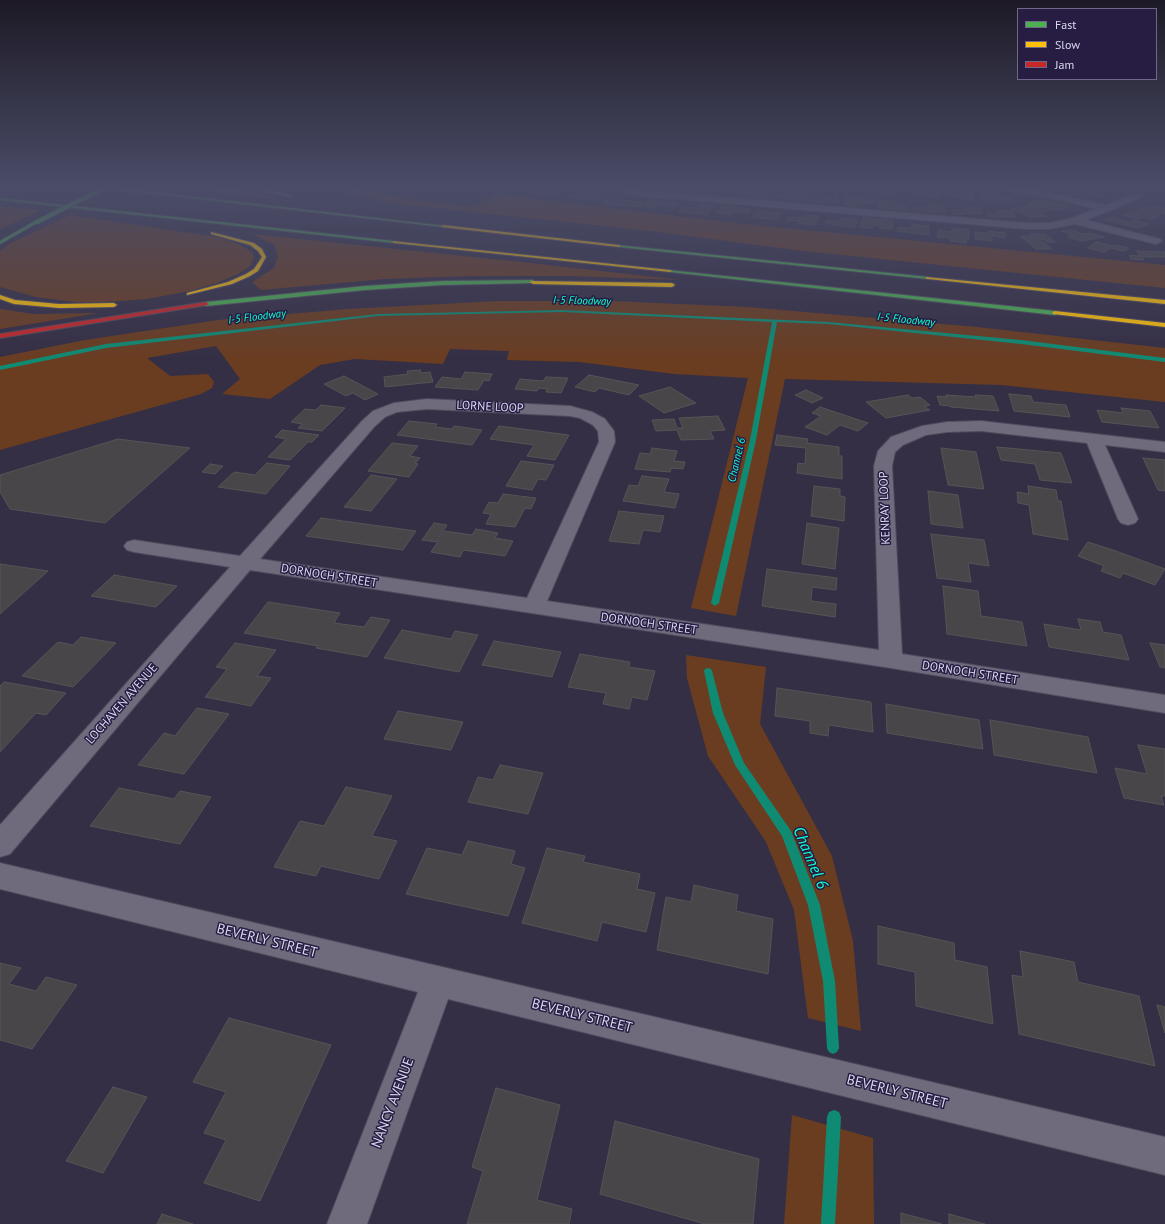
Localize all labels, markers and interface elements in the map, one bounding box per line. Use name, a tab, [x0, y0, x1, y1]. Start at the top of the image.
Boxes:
legend	[1017, 8, 1157, 80]
text: Fast	[1055, 17, 1076, 32]
text: Slow	[1055, 37, 1080, 52]
text: Jam	[1055, 57, 1074, 72]
water label: I-5 Floodway	[553, 293, 611, 309]
water label: I-5 Floodway	[227, 307, 287, 327]
water label: I-5 Floodway	[876, 310, 936, 330]
street label: LORNE LOOP	[456, 398, 524, 416]
water label: Channel 6	[725, 436, 749, 484]
street label: KENRAY LOOP	[877, 471, 893, 545]
street label: DORNOCH STREET	[280, 561, 378, 591]
street label: DORNOCH STREET	[600, 610, 698, 638]
street label: DORNOCH STREET	[921, 658, 1019, 688]
street label: LOCHAVEN AVENUE	[83, 661, 161, 747]
water label: Channel 6	[788, 824, 832, 892]
street label: BEVERLY STREET	[215, 920, 319, 962]
street label: BEVERLY STREET	[530, 995, 634, 1037]
street label: NANCY AVENUE	[368, 1056, 418, 1150]
street label: BEVERLY STREET	[845, 1071, 949, 1113]

